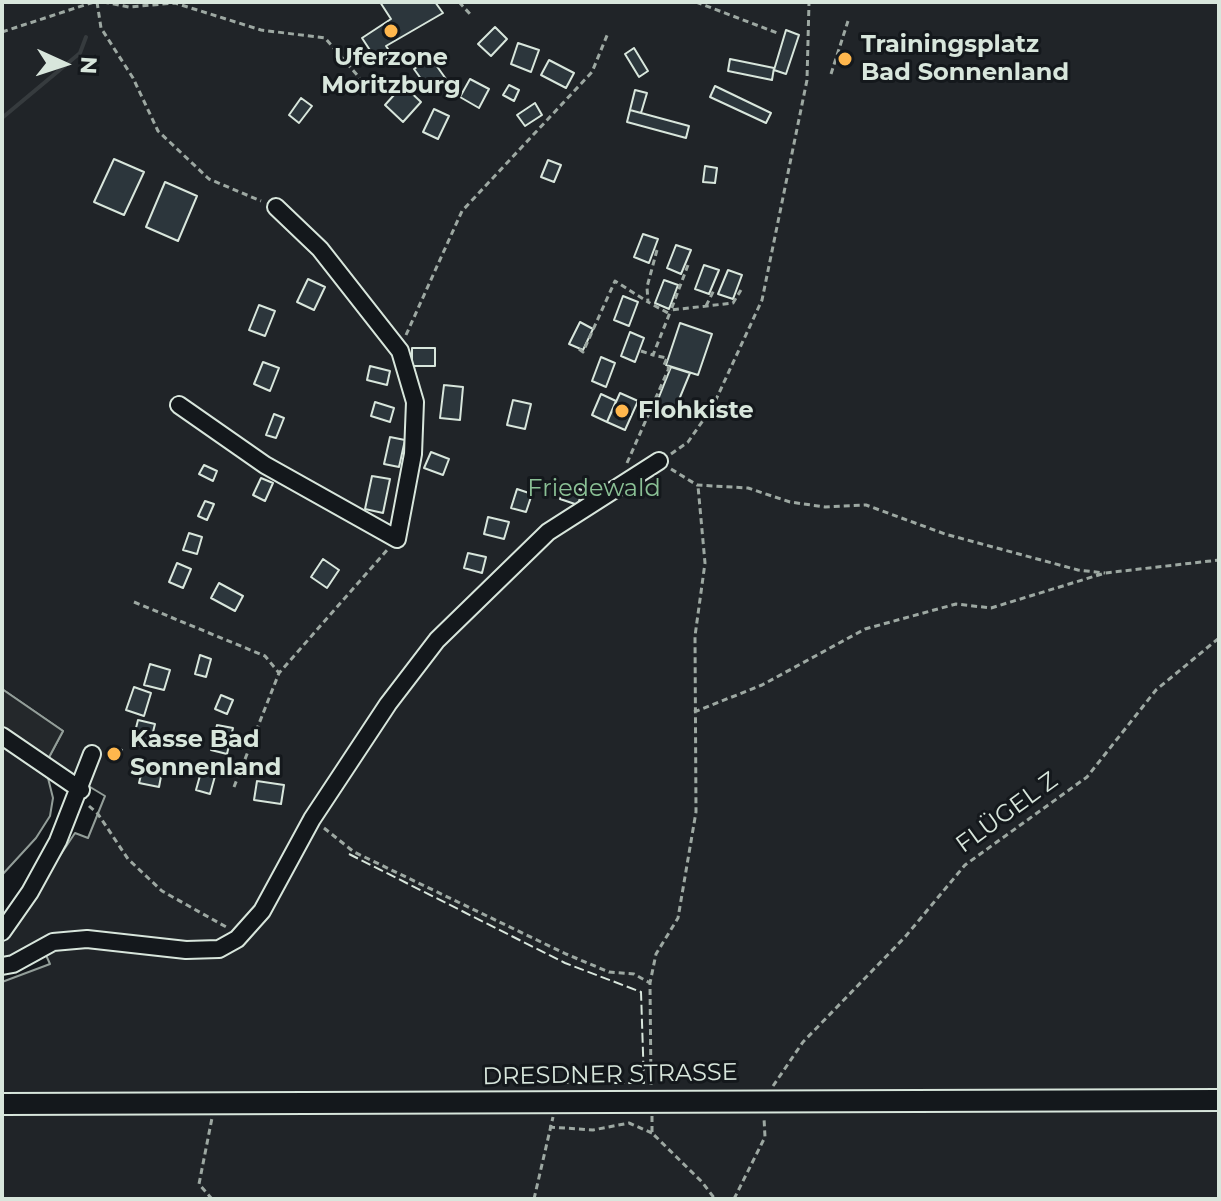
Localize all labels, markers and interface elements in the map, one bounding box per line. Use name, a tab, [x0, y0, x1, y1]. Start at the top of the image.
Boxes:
marker: Uferzone Moritzburg	[382, 22, 400, 40]
north arrow	[24, 24, 104, 104]
place label: Trainingsplatz Bad Sonnenland	[861, 31, 1069, 87]
place label: Uferzone Moritzburg	[321, 44, 461, 100]
marker: Trainingsplatz Bad Sonnenland	[836, 50, 854, 68]
text: N	[75, 56, 102, 75]
place label: Flohkiste	[638, 397, 754, 425]
marker: Flohkiste	[613, 402, 631, 420]
park label: Friedewald	[527, 475, 661, 503]
place label: Kasse Bad Sonnenland	[130, 726, 281, 782]
marker: Kasse Bad Sonnenland	[105, 745, 123, 763]
street label: FLÜGEL Z	[951, 766, 1063, 860]
street label: DRESDNER STRASSE	[482, 1058, 738, 1092]

